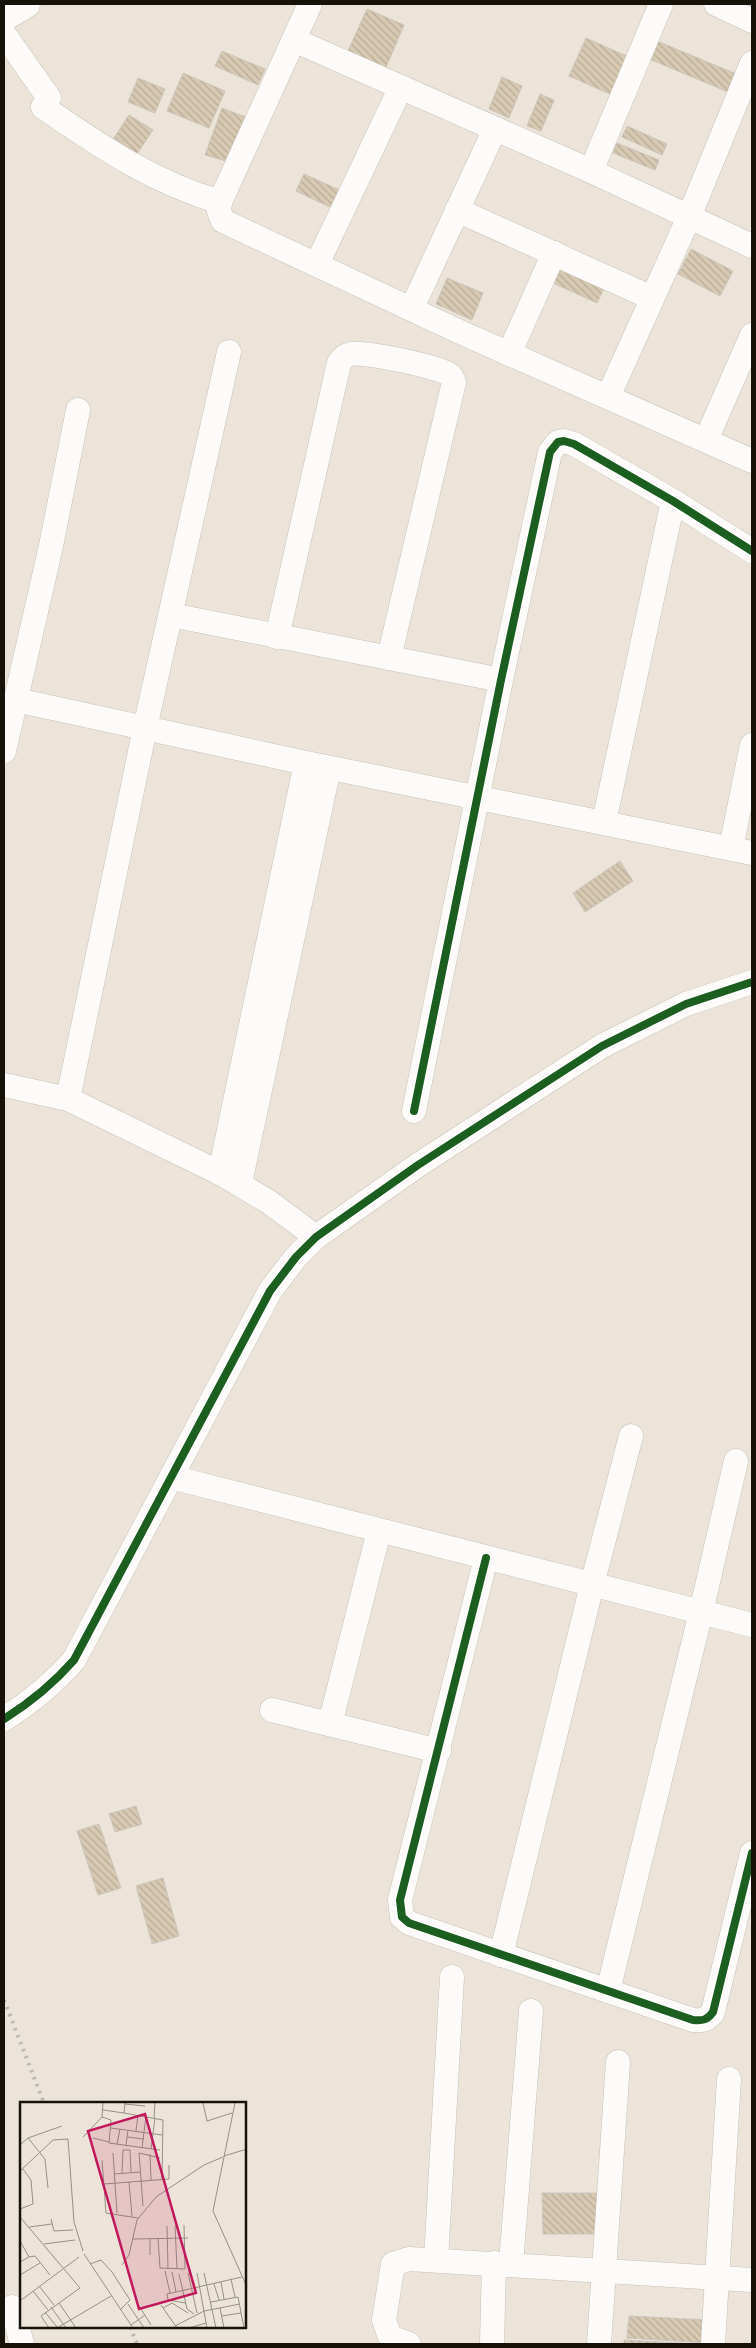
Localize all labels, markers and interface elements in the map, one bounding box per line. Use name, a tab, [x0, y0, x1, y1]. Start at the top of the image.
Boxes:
inset map	[20, 2102, 246, 2328]

